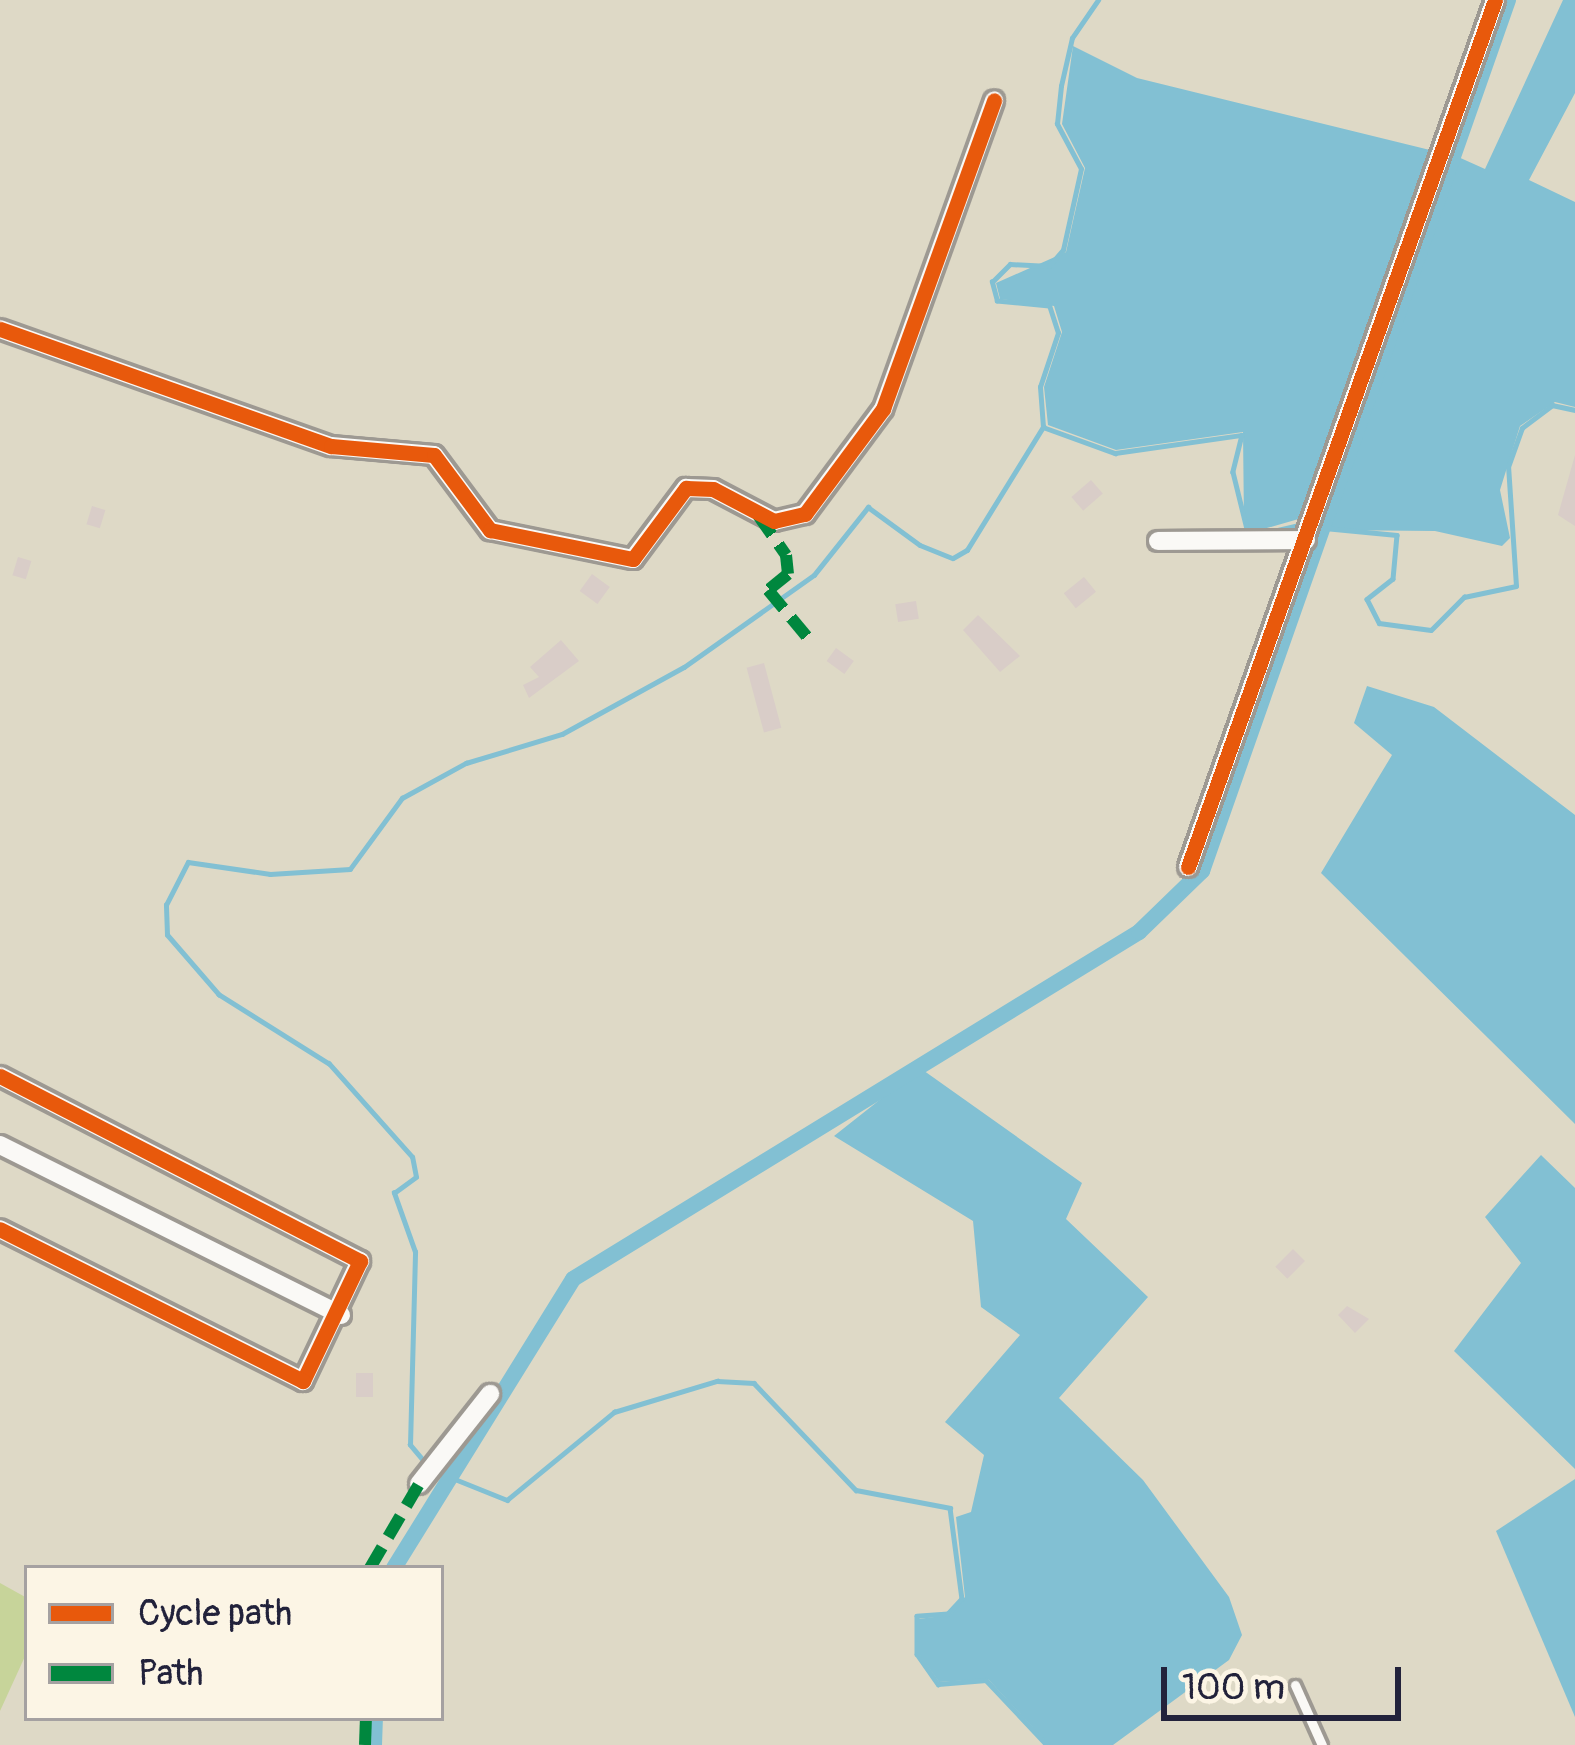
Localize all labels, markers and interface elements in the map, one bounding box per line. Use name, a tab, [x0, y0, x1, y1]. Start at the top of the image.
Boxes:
legend	[24, 1565, 444, 1721]
text: Cycle path	[138, 1591, 292, 1636]
scale bar	[1167, 1643, 1407, 1717]
text: Path	[138, 1651, 203, 1696]
text: 100 m	[1182, 1665, 1285, 1710]

